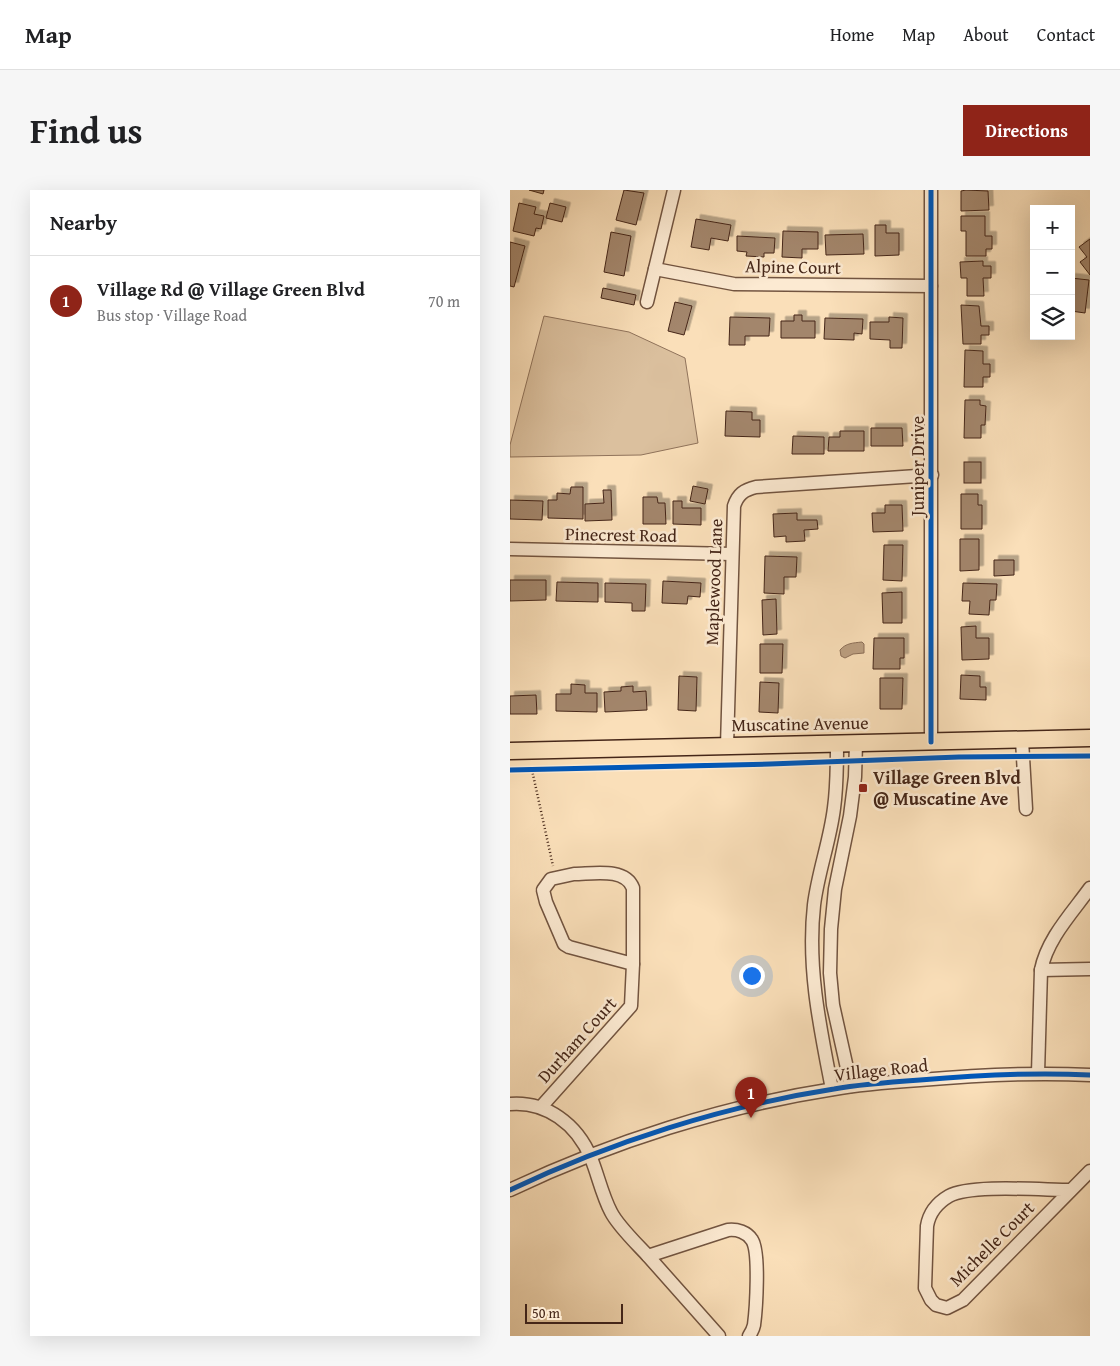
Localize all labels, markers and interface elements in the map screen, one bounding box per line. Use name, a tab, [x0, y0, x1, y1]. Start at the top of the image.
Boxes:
text: Map	[25, 17, 72, 52]
text: Home	[830, 21, 874, 48]
text: Map	[902, 21, 935, 48]
text: About	[963, 21, 1009, 48]
text: Contact	[1037, 21, 1095, 48]
text: Find us	[30, 105, 143, 156]
button: Directions	[963, 105, 1090, 156]
map controls	[1030, 205, 1075, 340]
button: +	[1030, 205, 1075, 250]
text: Nearby	[50, 207, 117, 238]
button: −	[1030, 250, 1075, 295]
street label: Alpine Court	[745, 252, 842, 281]
text: Village Rd @ Village Green Blvd	[97, 275, 365, 303]
text: 1	[62, 289, 70, 313]
text: 70 m	[428, 289, 460, 313]
button: layers	[1030, 295, 1075, 340]
text: Bus stop · Village Road	[97, 303, 247, 327]
street label: Juniper Drive	[904, 416, 931, 518]
street label: Maplewood Lane	[698, 518, 729, 646]
street label: Pinecrest Road	[565, 520, 678, 549]
street label: Muscatine Avenue	[731, 709, 869, 738]
place label: Village Green Blvd @ Muscatine Ave	[873, 764, 1021, 812]
marker: Village Green Blvd @ Muscatine Ave	[857, 782, 869, 794]
your location	[739, 963, 765, 989]
street label: Durham Court	[531, 990, 623, 1089]
street label: Village Road	[833, 1051, 930, 1088]
pin: 1	[735, 1077, 767, 1118]
street label: Michelle Court	[943, 1194, 1041, 1292]
scale bar	[525, 1301, 622, 1324]
text: 50 m	[532, 1303, 560, 1323]

